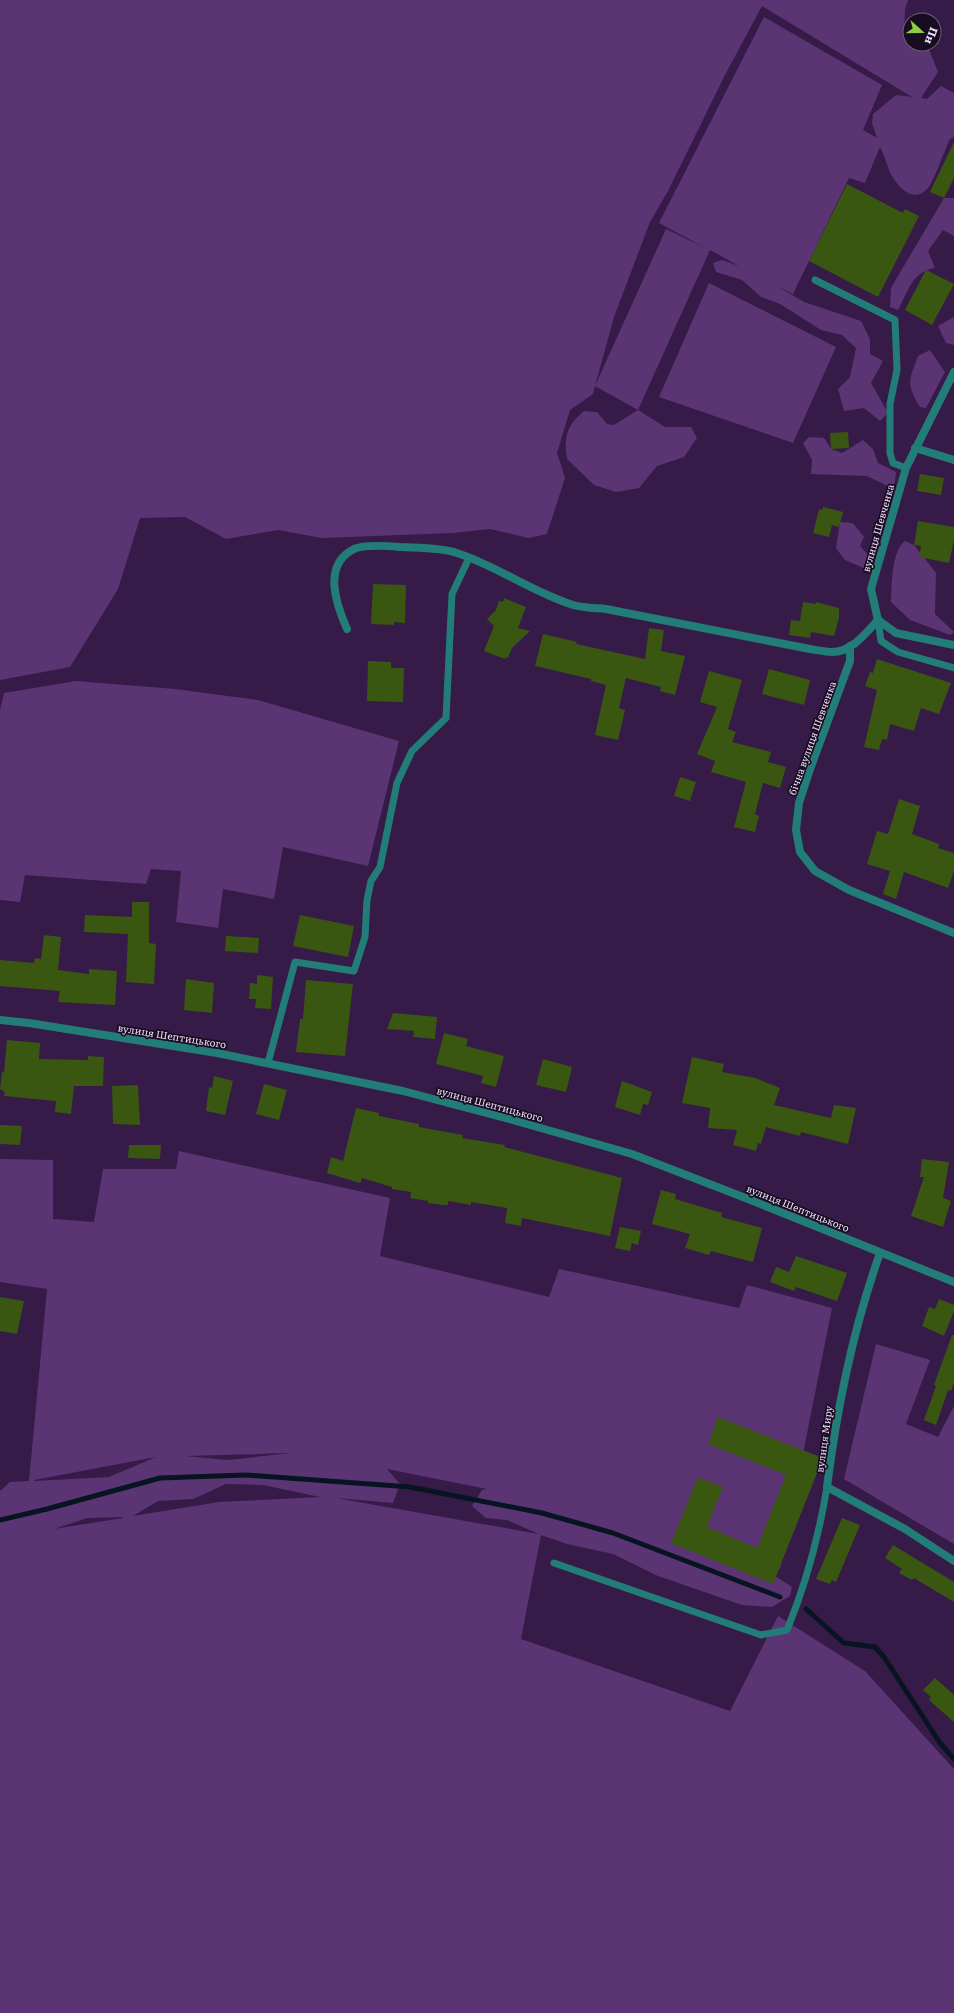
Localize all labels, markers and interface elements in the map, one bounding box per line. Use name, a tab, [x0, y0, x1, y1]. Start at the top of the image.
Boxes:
north arrow	[902, 12, 942, 52]
text: Пн	[922, 25, 943, 47]
street label: вулиця Шевченка	[858, 482, 897, 574]
street label: бічна вулиця Шевченка	[784, 678, 839, 797]
street label: вулиця Шептицького	[117, 1020, 228, 1052]
street label: вулиця Шептицького	[435, 1082, 545, 1125]
street label: вулиця Шептицького	[745, 1180, 852, 1235]
street label: вулиця Миру	[811, 1404, 836, 1473]

